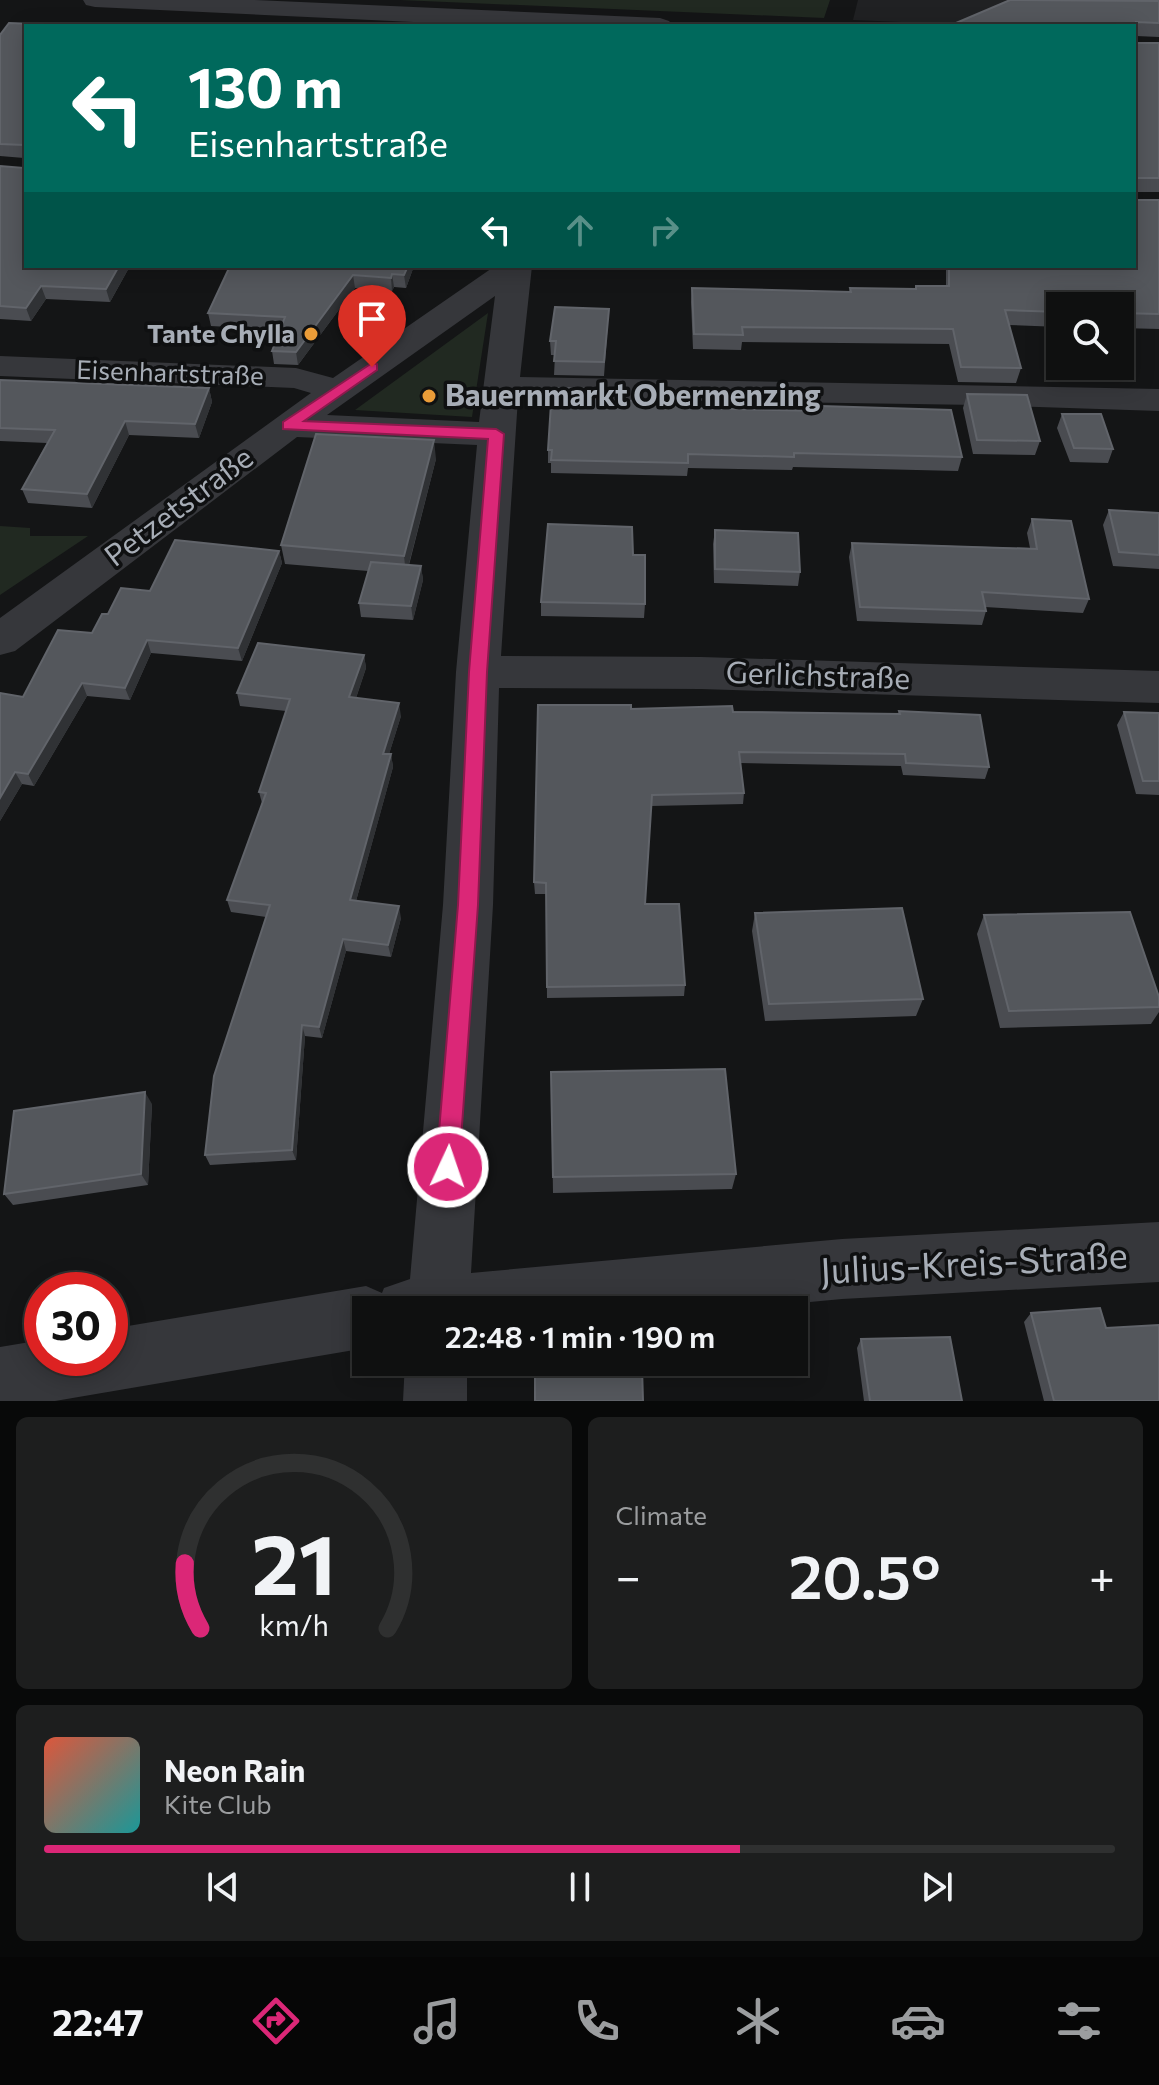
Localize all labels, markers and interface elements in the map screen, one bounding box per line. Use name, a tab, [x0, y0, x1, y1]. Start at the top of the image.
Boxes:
text: 130 m	[188, 51, 343, 120]
icon: left	[56, 56, 160, 160]
text: Eisenhartstraße	[188, 120, 448, 164]
icon: left	[474, 208, 518, 252]
icon: ahead	[558, 208, 602, 252]
icon: right	[642, 208, 686, 252]
pin	[338, 285, 406, 367]
map controls	[1046, 292, 1134, 380]
button: search	[1046, 292, 1134, 380]
icon: arrive	[350, 297, 394, 341]
place label: Tante Chylla	[147, 317, 295, 348]
marker: Tante Chylla	[302, 325, 320, 343]
street label: Eisenhartstraße	[76, 353, 264, 390]
place label: Bauernmarkt Obermenzing	[445, 375, 821, 412]
marker: Bauernmarkt Obermenzing	[420, 387, 438, 405]
street label: Petzetstraße	[96, 437, 259, 573]
street label: Gerlichstraße	[725, 652, 911, 695]
position arrow	[406, 1125, 490, 1209]
street label: Julius-Kreis-Straße	[819, 1231, 1129, 1291]
speed limit sign: 30	[24, 1272, 128, 1376]
text: 22:48 · 1 min · 190 m	[445, 1317, 715, 1354]
text: Climate	[616, 1499, 707, 1530]
text: 21	[251, 1510, 336, 1612]
text: 20.5°	[789, 1538, 941, 1611]
text: −	[616, 1548, 641, 1602]
text: +	[1089, 1548, 1115, 1602]
text: km/h	[259, 1607, 329, 1642]
text: Neon Rain	[164, 1751, 305, 1788]
text: Kite Club	[164, 1788, 272, 1819]
icon: previous	[201, 1865, 245, 1909]
icon: pause	[558, 1865, 602, 1909]
icon: next	[915, 1865, 959, 1909]
icon: directions	[248, 1993, 304, 2049]
icon: music	[409, 1993, 465, 2049]
icon: phone	[569, 1993, 625, 2049]
icon: climate	[730, 1993, 786, 2049]
icon: car	[890, 1993, 946, 2049]
icon: filters	[1051, 1993, 1107, 2049]
text: 22:47	[52, 1999, 144, 2043]

